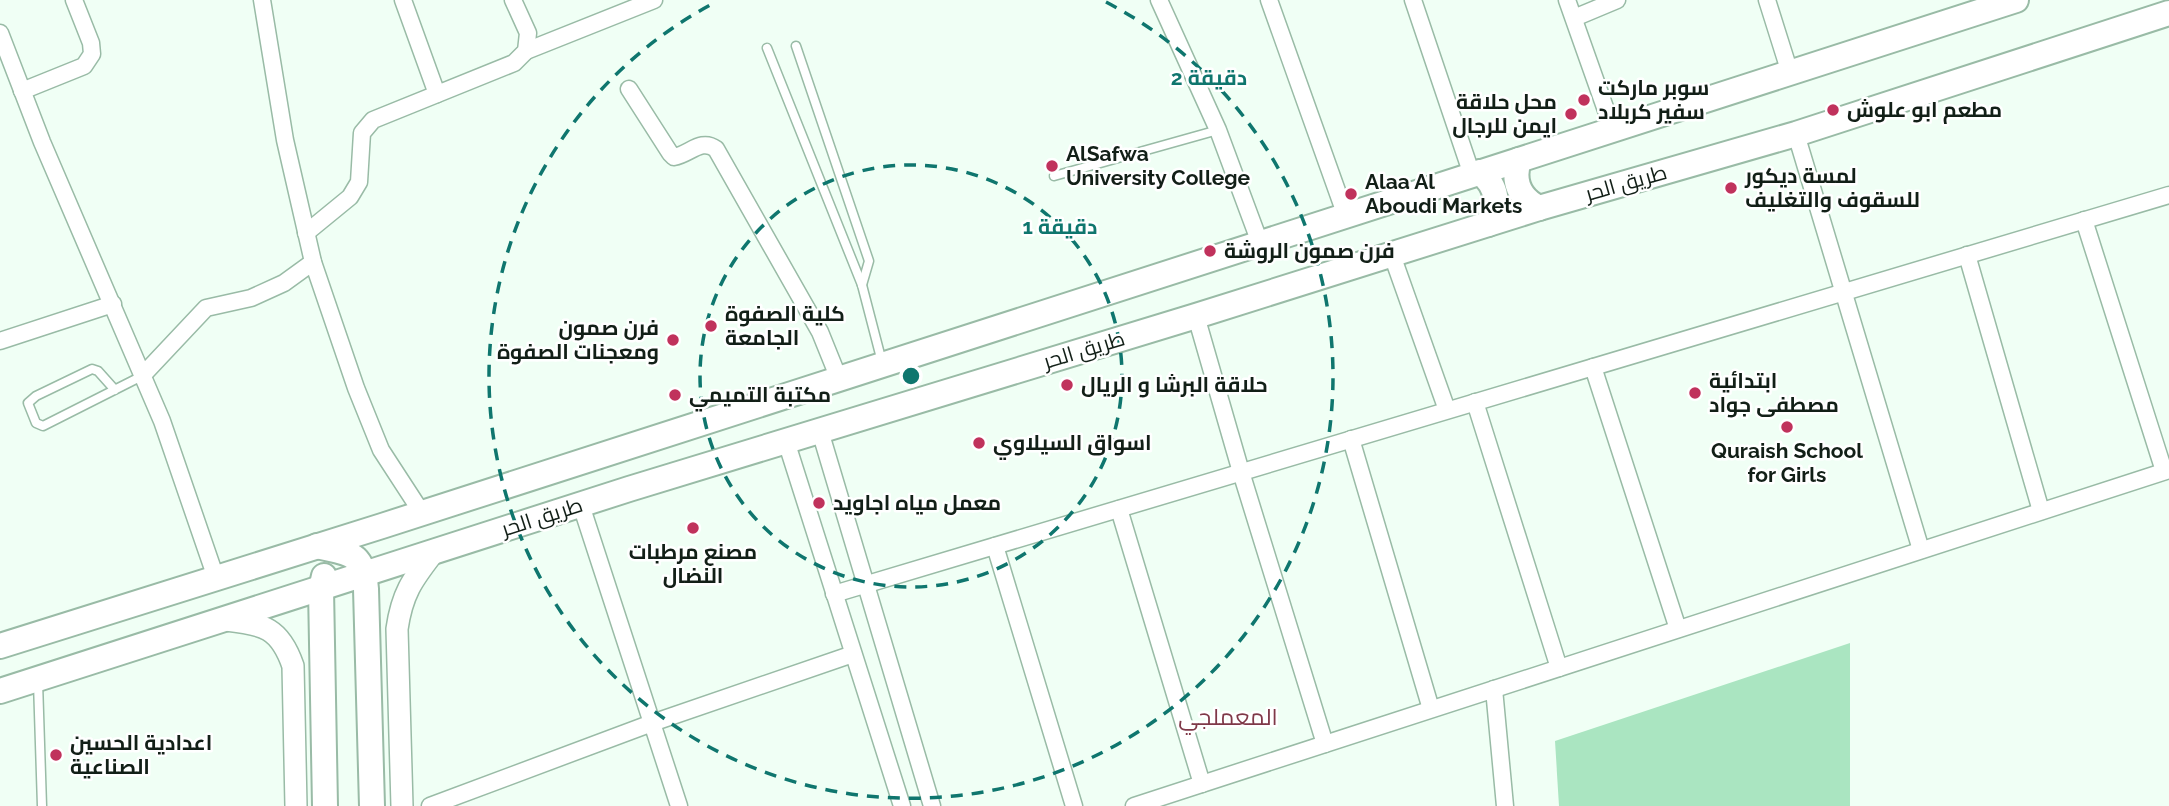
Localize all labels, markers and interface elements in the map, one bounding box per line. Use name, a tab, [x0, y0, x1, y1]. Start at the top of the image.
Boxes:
text: 2 دقيقة	[1171, 65, 1247, 90]
place label: سوبر ماركت سفير كربلاد	[1598, 75, 1709, 124]
place label: محل حلاقة ايمن للرجال	[1452, 89, 1557, 138]
marker: سوبر ماركت سفير كربلاد	[1576, 92, 1592, 108]
place label: مطعم ابو علوش	[1847, 97, 2002, 124]
marker: مطعم ابو علوش	[1825, 102, 1841, 118]
marker: محل حلاقة ايمن للرجال	[1563, 106, 1579, 122]
place label: AlSafwa University College	[1066, 141, 1251, 190]
marker: AlSafwa University College	[1044, 158, 1060, 174]
street label: طريق الحر	[1581, 159, 1670, 207]
place label: لمسة ديكور للسقوف والتغليف	[1744, 163, 1920, 213]
place label: Alaa Al Aboudi Markets	[1365, 169, 1522, 218]
marker: لمسة ديكور للسقوف والتغليف	[1723, 180, 1739, 196]
marker: Alaa Al Aboudi Markets	[1343, 186, 1359, 202]
text: 1 دقيقة	[1023, 214, 1097, 239]
place label: فرن صمون الروشة	[1224, 238, 1395, 264]
marker: فرن صمون الروشة	[1202, 243, 1218, 259]
place label: كلية الصفوة الجامعة	[725, 301, 845, 350]
place label: فرن صمون ومعجنات الصفوة	[497, 315, 659, 365]
marker: كلية الصفوة الجامعة	[703, 318, 719, 334]
street label: طريق الحر	[1039, 325, 1128, 375]
marker: فرن صمون ومعجنات الصفوة	[665, 332, 681, 348]
centre of rings	[899, 364, 923, 388]
place label: ابتدائية مصطفى جواد	[1709, 368, 1839, 418]
place label: حلاقة البرشا و الريال	[1081, 372, 1268, 398]
marker: حلاقة البرشا و الريال	[1059, 377, 1075, 393]
place label: مكتبة التميمي	[689, 382, 831, 412]
marker: ابتدائية مصطفى جواد	[1687, 385, 1703, 401]
marker: مكتبة التميمي	[667, 387, 683, 403]
marker: Quraish School for Girls	[1779, 419, 1795, 435]
place label: اسواق السيلاوي	[993, 430, 1152, 460]
marker: اسواق السيلاوي	[971, 435, 987, 451]
place label: Quraish School for Girls	[1711, 438, 1863, 487]
place label: معمل مياه اجاويد	[833, 490, 1001, 516]
street label: طريق الحر	[497, 492, 586, 543]
marker: معمل مياه اجاويد	[811, 495, 827, 511]
marker: مصنع مرطبات النضال	[685, 520, 701, 536]
place label: مصنع مرطبات النضال	[629, 539, 757, 588]
district label: المعملجي	[1178, 703, 1278, 735]
place label: اعدادية الحسين الصناعية	[70, 730, 212, 779]
marker: اعدادية الحسين الصناعية	[48, 747, 64, 763]

